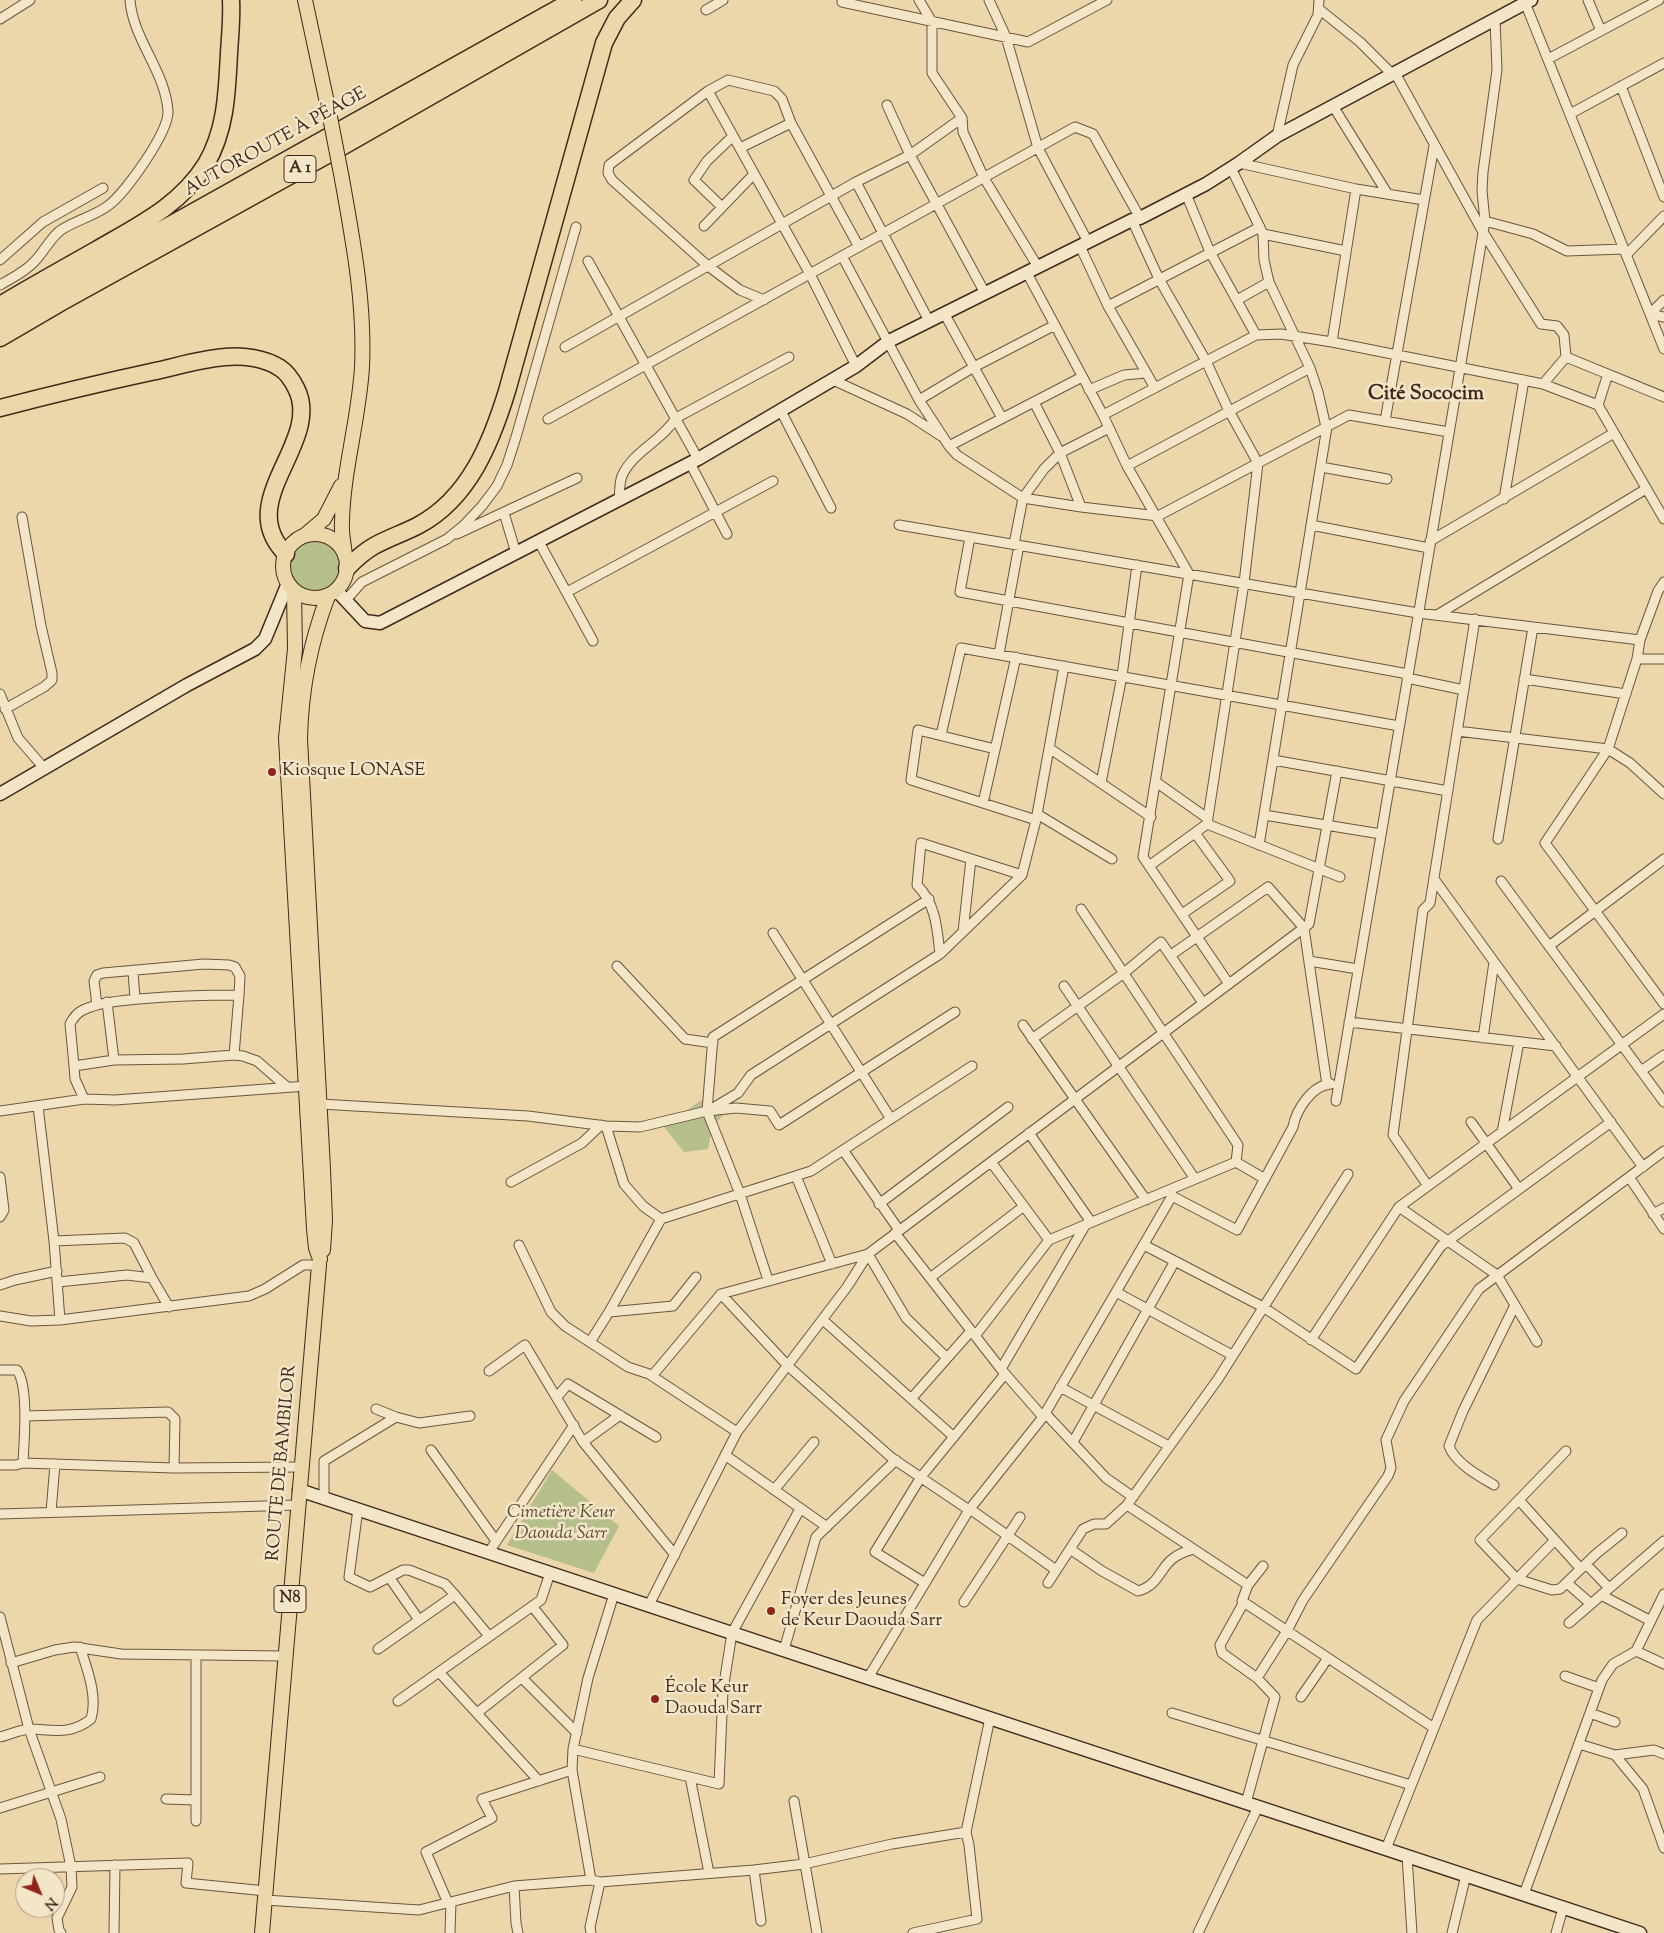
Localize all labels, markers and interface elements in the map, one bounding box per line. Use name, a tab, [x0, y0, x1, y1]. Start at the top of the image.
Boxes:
street label: AUTOROUTE À PÉAGE	[181, 84, 371, 202]
road number: A 1	[284, 156, 316, 182]
district label: Cité Sococim	[1368, 384, 1484, 408]
place label: Kiosque LONASE	[282, 761, 425, 783]
marker: Kiosque LONASE	[266, 766, 278, 778]
street label: ROUTE DE BAMBILOR	[264, 1364, 302, 1562]
park label: Cimetière Keur Daouda Sarr	[507, 1503, 615, 1546]
road number: N8	[274, 1586, 306, 1612]
place label: Foyer des Jeunes de Keur Daouda Sarr	[781, 1590, 942, 1632]
marker: Foyer des Jeunes de Keur Daouda Sarr	[765, 1605, 777, 1617]
place label: École Keur Daouda Sarr	[665, 1678, 762, 1720]
marker: École Keur Daouda Sarr	[649, 1693, 661, 1705]
north arrow	[15, 1868, 65, 1918]
text: N	[39, 1892, 61, 1914]

